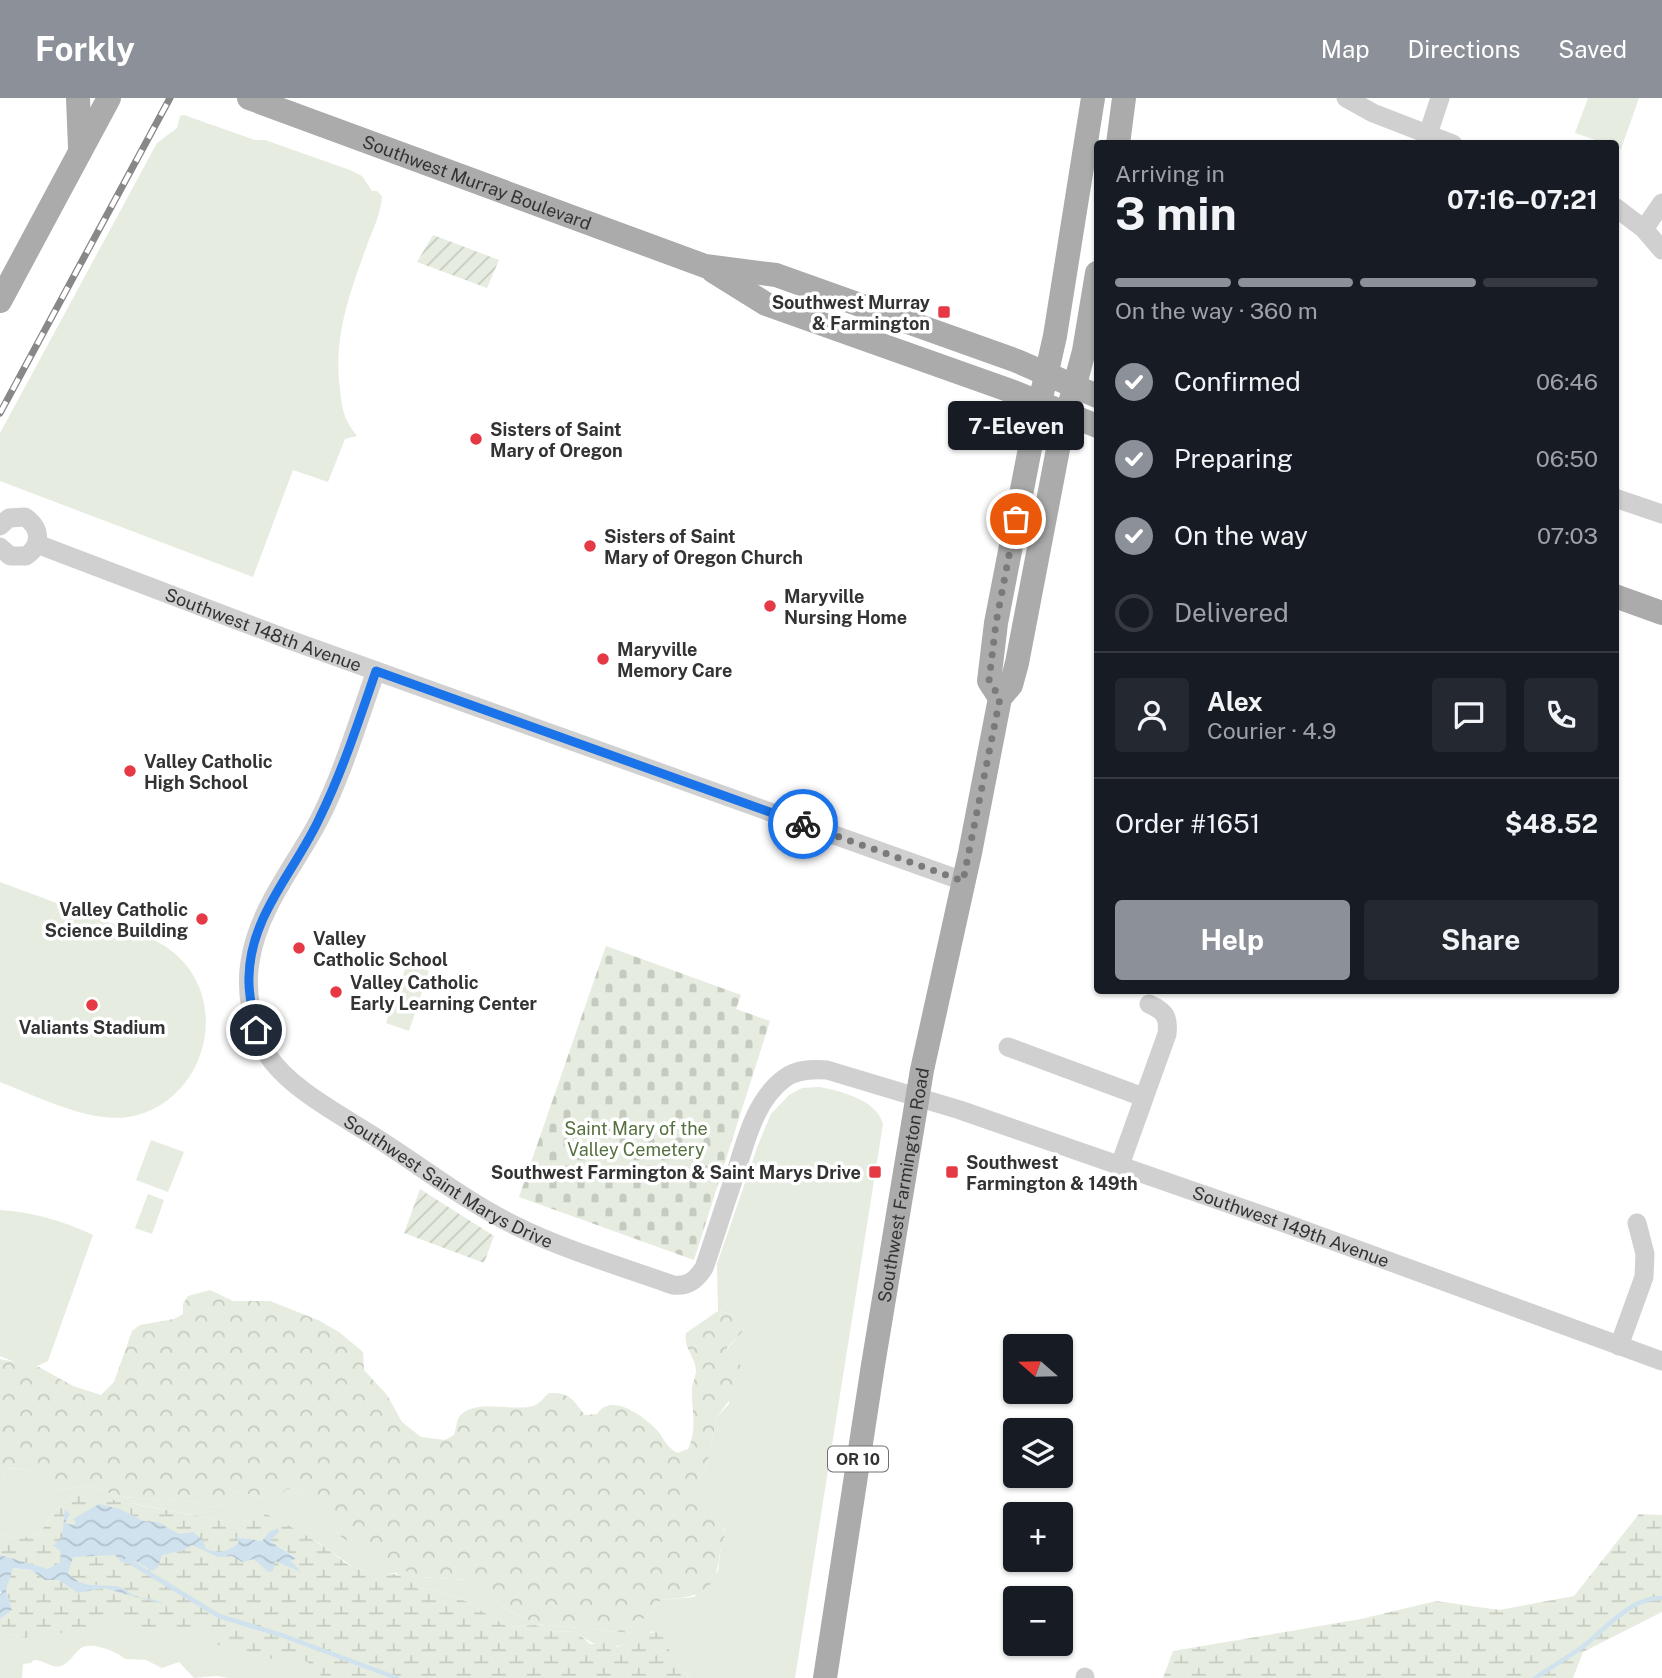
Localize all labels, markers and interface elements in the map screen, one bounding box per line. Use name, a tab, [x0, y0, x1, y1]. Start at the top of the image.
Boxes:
text: Forkly	[35, 30, 135, 68]
text: Map	[1321, 35, 1370, 63]
text: Directions	[1408, 35, 1520, 63]
text: Saved	[1558, 35, 1627, 63]
street label: Southwest Murray Boulevard	[360, 130, 594, 234]
text: Arriving in	[1115, 160, 1225, 187]
text: 07:16–07:21	[1447, 184, 1598, 215]
text: 3 min	[1115, 186, 1237, 240]
place label: Southwest Murray & Farmington	[772, 292, 930, 334]
text: On the way · 360 m	[1115, 297, 1318, 324]
marker: Southwest Murray & Farmington	[936, 304, 952, 320]
icon: check	[1115, 363, 1153, 401]
text: Confirmed	[1174, 366, 1301, 397]
text: 06:46	[1536, 368, 1598, 395]
callout: 7-Eleven	[948, 400, 1084, 449]
text: 7-Eleven	[968, 412, 1064, 439]
place label: Sisters of Saint Mary of Oregon	[490, 419, 623, 461]
marker: Sisters of Saint Mary of Oregon	[468, 431, 484, 447]
icon: check	[1115, 440, 1153, 478]
text: Preparing	[1174, 443, 1293, 474]
text: 06:50	[1536, 445, 1598, 472]
pin	[986, 489, 1046, 549]
icon: bag	[997, 500, 1035, 538]
icon: check	[1115, 517, 1153, 555]
text: On the way	[1174, 520, 1308, 551]
text: 07:03	[1537, 522, 1598, 549]
place label: Sisters of Saint Mary of Oregon Church	[604, 526, 803, 568]
marker: Sisters of Saint Mary of Oregon Church	[582, 538, 598, 554]
street label: Southwest 148th Avenue	[162, 583, 365, 675]
place label: Maryville Nursing Home	[784, 586, 907, 628]
text: Delivered	[1174, 597, 1289, 628]
marker: Maryville Nursing Home	[762, 598, 778, 614]
place label: Maryville Memory Care	[617, 639, 732, 681]
marker: Maryville Memory Care	[595, 651, 611, 667]
button: person	[1115, 678, 1189, 752]
button: chat	[1432, 678, 1506, 752]
button: phone	[1524, 678, 1598, 752]
text: Alex	[1207, 686, 1263, 717]
text: Courier · 4.9	[1207, 717, 1336, 744]
place label: Valley Catholic High School	[144, 751, 273, 793]
marker: Valley Catholic High School	[122, 763, 138, 779]
courier	[768, 789, 838, 859]
icon: bike	[784, 805, 822, 843]
text: Order #1651	[1115, 808, 1260, 839]
text: $48.52	[1505, 808, 1598, 839]
place label: Valley Catholic Science Building	[45, 899, 188, 941]
button: Help	[1115, 900, 1350, 980]
button: Share	[1364, 900, 1598, 980]
marker: Valley Catholic Science Building	[194, 911, 210, 927]
place label: Valley Catholic School	[313, 928, 448, 970]
marker: Valley Catholic School	[291, 940, 307, 956]
place label: Valley Catholic Early Learning Center	[350, 972, 538, 1014]
marker: Valley Catholic Early Learning Center	[328, 984, 344, 1000]
marker: Valiants Stadium	[84, 997, 100, 1013]
pin	[226, 1000, 286, 1060]
icon: home	[237, 1011, 275, 1049]
place label: Valiants Stadium	[19, 1017, 165, 1038]
street label: Southwest Farmington Road	[873, 1066, 933, 1304]
street label: Southwest Saint Marys Drive	[340, 1110, 556, 1252]
park label: Saint Mary of the Valley Cemetery	[564, 1118, 708, 1160]
place label: Southwest Farmington & 149th	[966, 1152, 1138, 1194]
place label: Southwest Farmington & Saint Marys Drive	[491, 1162, 861, 1183]
marker: Southwest Farmington & Saint Marys Drive	[867, 1164, 883, 1180]
marker: Southwest Farmington & 149th	[944, 1164, 960, 1180]
street label: Southwest 149th Avenue	[1190, 1181, 1392, 1271]
north arrow	[1003, 1334, 1073, 1404]
map controls	[1003, 1334, 1073, 1656]
button: layers	[1003, 1418, 1073, 1488]
road number: OR 10	[828, 1446, 888, 1471]
button: +	[1003, 1502, 1073, 1572]
button: −	[1003, 1586, 1073, 1656]

